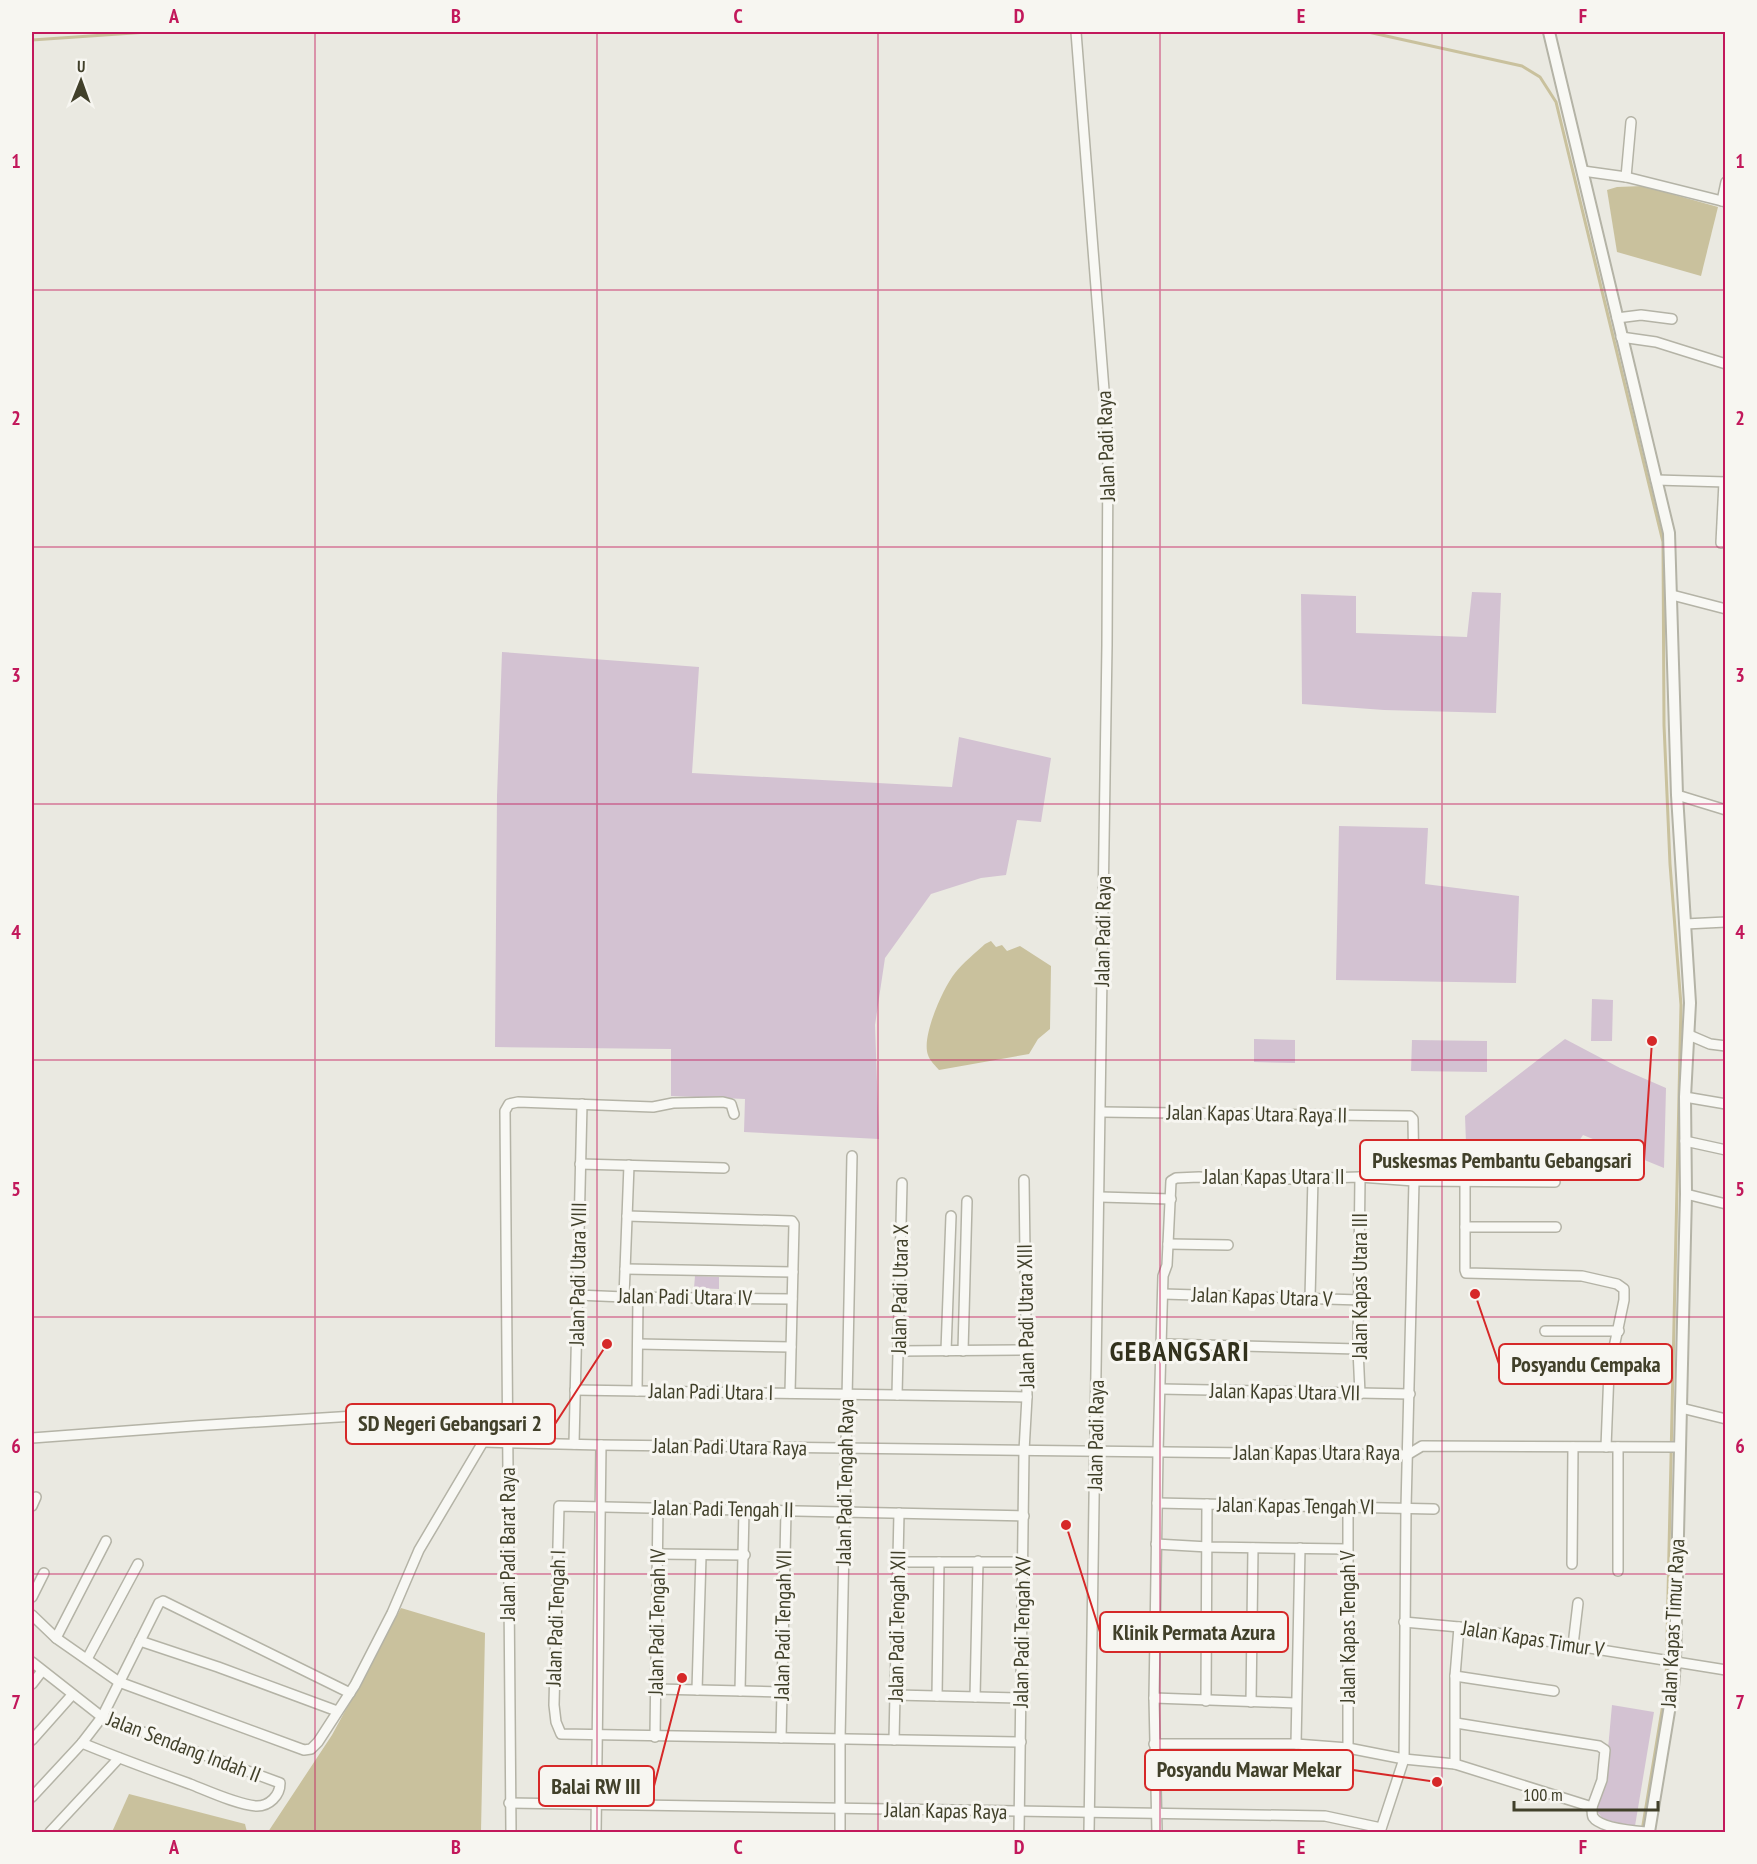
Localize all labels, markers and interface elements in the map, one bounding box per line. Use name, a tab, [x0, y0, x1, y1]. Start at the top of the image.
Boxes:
text: A	[168, 3, 180, 29]
text: B	[451, 3, 461, 29]
text: C	[733, 3, 743, 29]
text: D	[1014, 3, 1025, 29]
text: E	[1297, 3, 1305, 29]
text: F	[1579, 3, 1587, 29]
north arrow	[51, 51, 111, 111]
text: U	[77, 56, 86, 76]
text: 1	[11, 148, 21, 174]
text: 1	[1735, 148, 1745, 174]
street label: Jalan Padi Raya	[1090, 390, 1121, 503]
text: 2	[11, 405, 21, 431]
text: 2	[1735, 405, 1745, 431]
text: 3	[11, 662, 21, 688]
text: 3	[1735, 662, 1745, 688]
street label: Jalan Padi Raya	[1088, 875, 1117, 988]
text: 4	[11, 919, 21, 945]
text: 4	[1735, 919, 1745, 945]
street label: Jalan Kapas Utara Raya II	[1166, 1098, 1348, 1129]
callout: Puskesmas Pembantu Gebangsari	[1360, 1140, 1644, 1180]
text: Puskesmas Pembantu Gebangsari	[1372, 1146, 1632, 1174]
street label: Jalan Kapas Utara II	[1202, 1163, 1345, 1190]
text: 5	[11, 1176, 21, 1202]
text: 5	[1735, 1176, 1745, 1202]
street label: Jalan Padi Utara VIII	[563, 1202, 592, 1347]
street label: Jalan Kapas Utara III	[1346, 1213, 1373, 1360]
street label: Jalan Padi Utara X	[885, 1223, 914, 1355]
street label: Jalan Padi Utara XIII	[1011, 1244, 1040, 1389]
street label: Jalan Kapas Utara V	[1190, 1281, 1333, 1312]
street label: Jalan Padi Utara IV	[617, 1282, 753, 1311]
district label: GEBANGSARI	[1110, 1334, 1250, 1368]
callout: Posyandu Cempaka	[1499, 1344, 1672, 1384]
text: Posyandu Cempaka	[1511, 1350, 1661, 1378]
street label: Jalan Padi Utara I	[648, 1377, 773, 1406]
street label: Jalan Kapas Utara VII	[1209, 1377, 1361, 1406]
street label: Jalan Padi Raya	[1081, 1379, 1110, 1492]
street label: Jalan Padi Tengah Raya	[830, 1399, 859, 1566]
callout: SD Negeri Gebangsari 2	[346, 1404, 555, 1444]
text: SD Negeri Gebangsari 2	[358, 1409, 542, 1437]
street label: Jalan Padi Utara Raya	[652, 1432, 807, 1461]
text: 6	[11, 1433, 21, 1459]
text: 6	[1735, 1433, 1745, 1459]
street label: Jalan Kapas Utara Raya	[1233, 1439, 1400, 1466]
street label: Jalan Padi Barat Raya	[494, 1467, 521, 1622]
street label: Jalan Kapas Tengah VI	[1216, 1491, 1375, 1520]
street label: Jalan Padi Tengah II	[651, 1494, 794, 1523]
street label: Jalan Kapas Timur Raya	[1655, 1538, 1690, 1709]
street label: Jalan Padi Tengah IV	[642, 1548, 671, 1696]
street label: Jalan Padi Tengah I	[540, 1549, 571, 1688]
street label: Jalan Padi Tengah VII	[768, 1549, 797, 1702]
street label: Jalan Padi Tengah XII	[882, 1550, 911, 1703]
street label: Jalan Kapas Tengah V	[1334, 1550, 1361, 1704]
street label: Jalan Padi Tengah XV	[1007, 1556, 1036, 1709]
callout: Klinik Permata Azura	[1100, 1612, 1288, 1652]
street label: Jalan Kapas Timur V	[1459, 1614, 1606, 1663]
text: Klinik Permata Azura	[1113, 1618, 1275, 1646]
text: 7	[11, 1689, 21, 1715]
text: 7	[1735, 1689, 1745, 1715]
street label: Jalan Sendang Indah II	[102, 1704, 265, 1788]
callout: Posyandu Mawar Mekar	[1145, 1750, 1353, 1790]
text: Posyandu Mawar Mekar	[1157, 1755, 1342, 1783]
callout: Balai RW III	[539, 1766, 654, 1806]
text: Balai RW III	[551, 1772, 641, 1800]
scale bar	[1514, 1774, 1658, 1812]
text: 100 m	[1523, 1783, 1563, 1806]
street label: Jalan Kapas Raya	[883, 1796, 1008, 1825]
text: A	[168, 1834, 180, 1860]
text: B	[451, 1834, 461, 1860]
text: C	[733, 1834, 743, 1860]
text: D	[1014, 1834, 1025, 1860]
text: E	[1297, 1834, 1305, 1860]
text: F	[1579, 1834, 1587, 1860]

